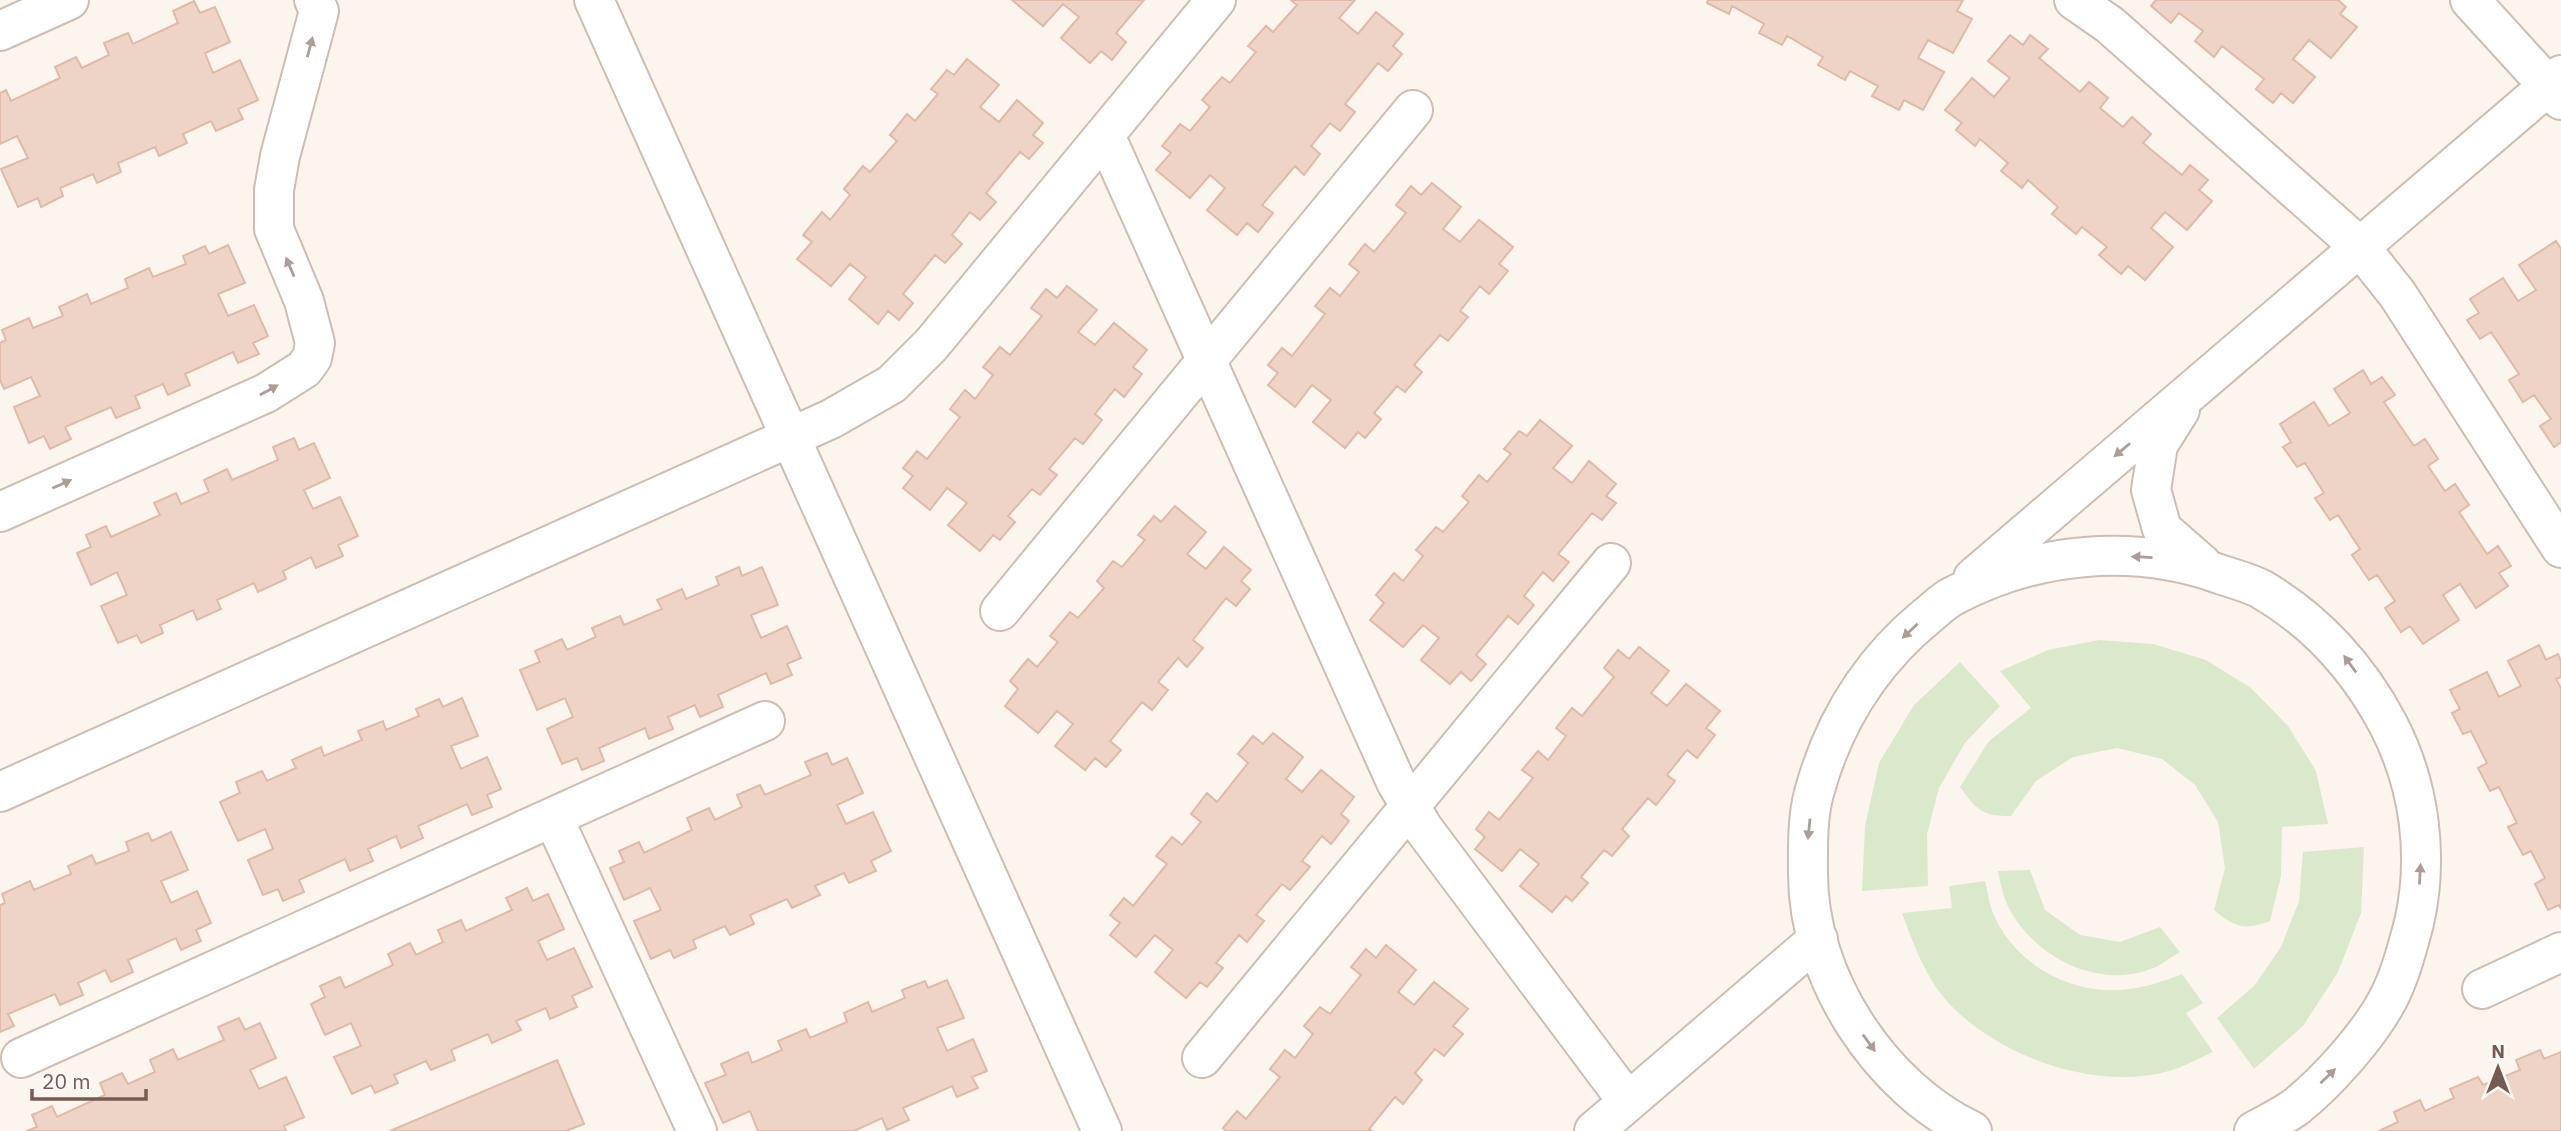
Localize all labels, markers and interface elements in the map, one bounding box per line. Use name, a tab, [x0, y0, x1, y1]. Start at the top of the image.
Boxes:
one-way arrow	[305, 36, 316, 58]
one-way arrow	[284, 256, 295, 277]
one-way arrow	[260, 384, 279, 396]
one-way arrow	[2113, 442, 2131, 458]
one-way arrow	[52, 478, 72, 490]
one-way arrow	[2131, 551, 2153, 562]
one-way arrow	[1902, 623, 1919, 639]
one-way arrow	[2343, 655, 2357, 673]
one-way arrow	[1804, 819, 1815, 841]
one-way arrow	[2415, 863, 2426, 885]
north arrow	[2463, 1033, 2533, 1103]
one-way arrow	[1862, 1034, 1876, 1052]
text: N	[2491, 1039, 2505, 1063]
scale bar	[32, 1058, 145, 1102]
text: 20 m	[42, 1067, 91, 1095]
one-way arrow	[2319, 1068, 2336, 1084]

